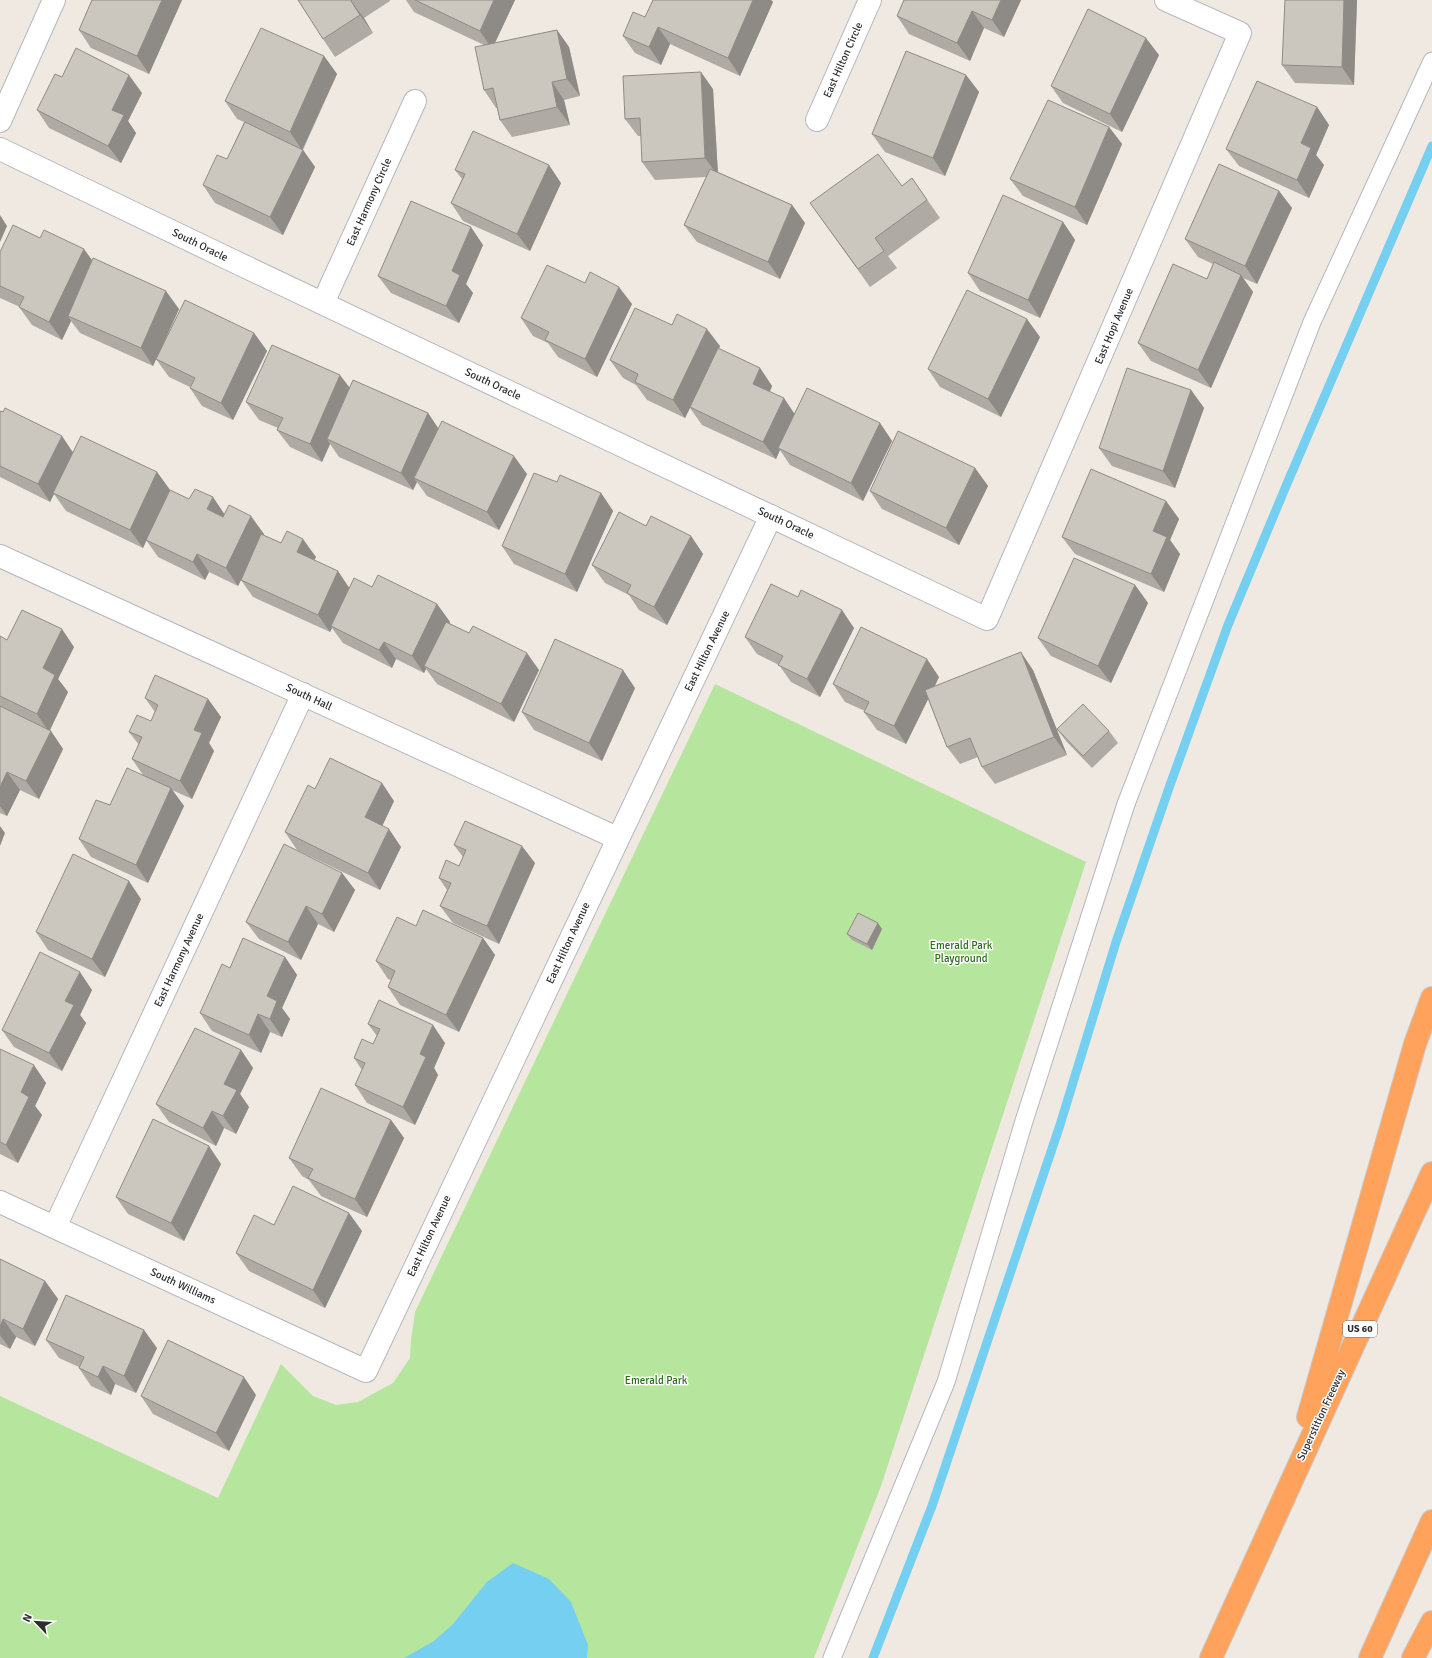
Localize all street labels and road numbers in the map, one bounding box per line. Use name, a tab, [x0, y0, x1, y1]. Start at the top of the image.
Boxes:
street label: East Hilton Circle	[821, 20, 865, 100]
street label: East Harmony Circle	[344, 156, 394, 248]
street label: South Oracle	[170, 226, 230, 264]
street label: East Hopi Avenue	[1092, 286, 1136, 366]
street label: South Oracle	[463, 365, 523, 403]
street label: South Oracle	[756, 504, 816, 542]
street label: East Hilton Avenue	[682, 608, 732, 694]
street label: South Hall	[284, 681, 334, 713]
street label: East Hilton Avenue	[543, 900, 593, 986]
street label: East Harmony Avenue	[152, 911, 206, 1009]
street label: East Hilton Avenue	[404, 1193, 454, 1279]
street label: South Williams	[148, 1265, 218, 1307]
road number: US 60	[1343, 1321, 1377, 1337]
street label: Superstition Freeway	[1294, 1367, 1348, 1463]

